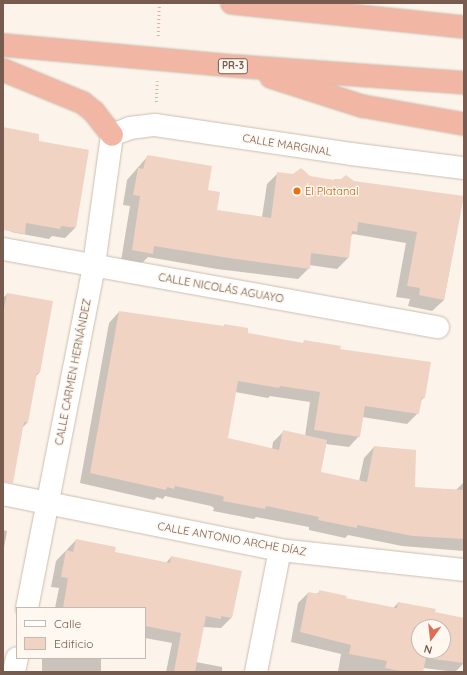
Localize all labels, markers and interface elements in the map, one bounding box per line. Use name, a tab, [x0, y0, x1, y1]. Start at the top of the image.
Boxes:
road number: PR-3	[217, 58, 249, 74]
street label: CALLE MARGINAL	[241, 131, 333, 159]
place label: El Platanal	[305, 184, 358, 198]
marker: El Platanal	[292, 186, 302, 196]
street label: CALLE NICOLÁS AGUAYO	[157, 270, 285, 306]
street label: CALLE CARMEN HERNÁNDEZ	[52, 298, 94, 446]
street label: CALLE ANTONIO ARCHE DÍAZ	[156, 519, 308, 559]
legend	[16, 607, 146, 659]
text: Calle	[54, 616, 81, 631]
north arrow	[411, 619, 451, 659]
text: Edificio	[54, 636, 94, 651]
text: N	[422, 642, 434, 657]

